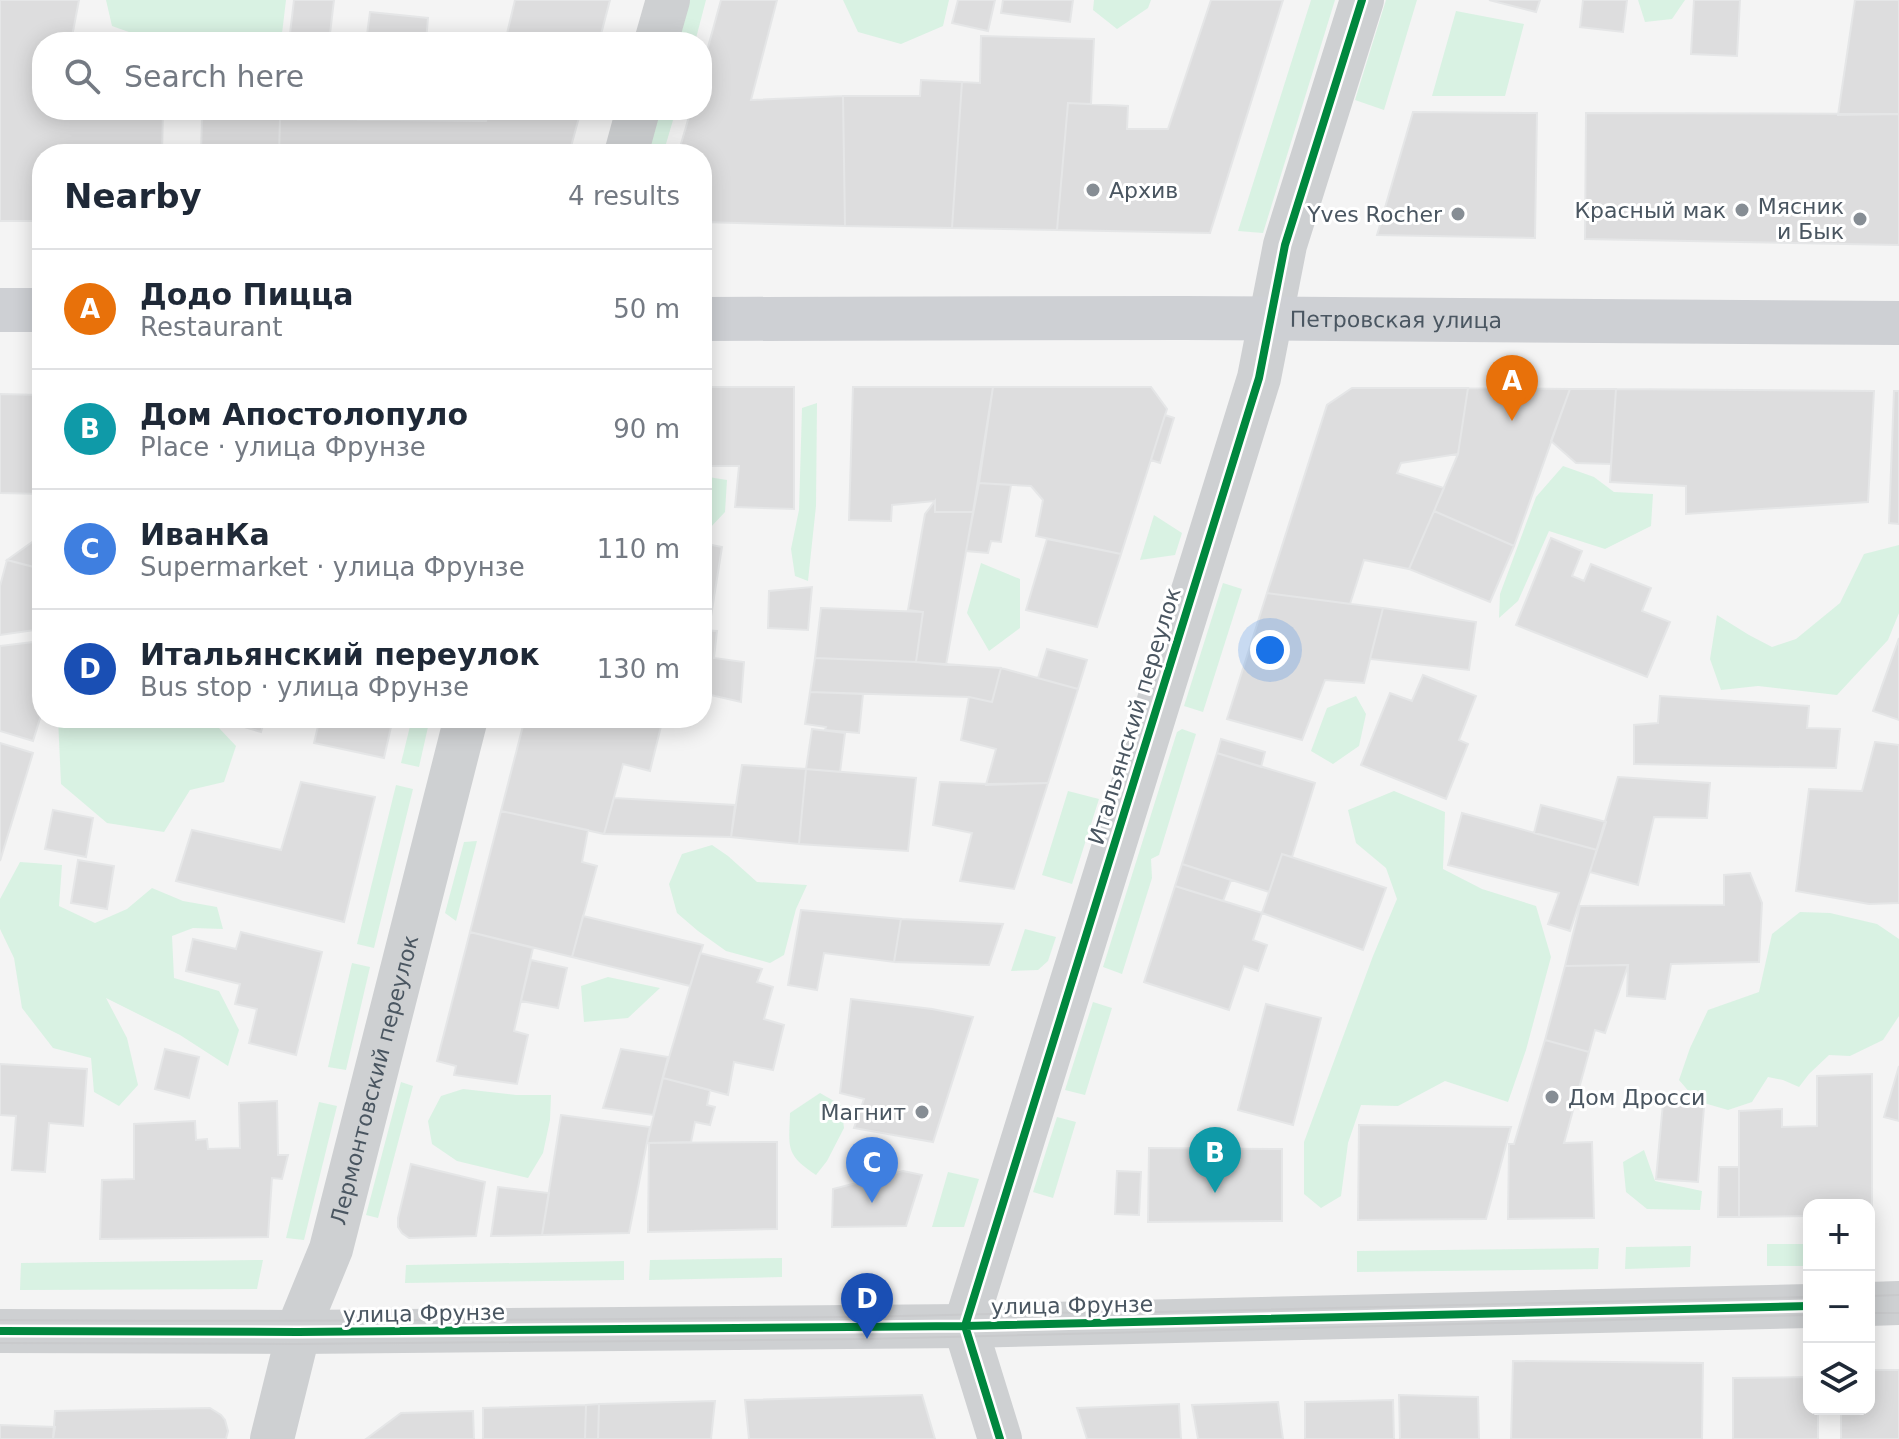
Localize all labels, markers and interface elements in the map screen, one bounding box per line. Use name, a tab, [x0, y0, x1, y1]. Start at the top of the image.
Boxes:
search box	[32, 32, 712, 120]
icon: search	[60, 54, 104, 98]
text: Search here	[124, 59, 304, 94]
text: Nearby	[64, 176, 202, 216]
place label: Архив	[1109, 178, 1178, 203]
text: 4 results	[568, 181, 680, 211]
marker: Архив	[1084, 181, 1102, 199]
place label: Мясник и Бык	[1758, 194, 1844, 244]
place label: Красный мак	[1574, 198, 1726, 223]
marker: Красный мак	[1733, 201, 1751, 219]
place label: Yves Rocher	[1306, 202, 1443, 227]
marker: Yves Rocher	[1449, 205, 1467, 223]
marker: Мясник и Бык	[1851, 210, 1869, 228]
text: Додо Пицца	[140, 277, 353, 312]
text: A	[80, 294, 100, 324]
text: 50 m	[613, 294, 680, 324]
street label: Петровская улица	[1290, 307, 1502, 333]
text: Restaurant	[140, 312, 282, 342]
pin: A	[1486, 355, 1538, 421]
text: Дом Апостолопуло	[140, 397, 468, 432]
text: B	[80, 414, 100, 444]
text: 90 m	[613, 414, 680, 444]
text: Place · улица Фрунзе	[140, 432, 426, 462]
text: ИванКа	[140, 517, 270, 552]
text: C	[80, 534, 100, 564]
text: 110 m	[597, 534, 680, 564]
text: Supermarket · улица Фрунзе	[140, 552, 525, 582]
street label: Итальянский переулок	[1083, 585, 1186, 848]
your location	[1250, 630, 1290, 670]
text: Итальянский переулок	[140, 637, 540, 672]
text: D	[79, 654, 101, 684]
text: 130 m	[597, 654, 680, 684]
text: Bus stop · улица Фрунзе	[140, 672, 469, 702]
street label: Лермонтовский переулок	[326, 932, 423, 1228]
place label: Дом Дросси	[1568, 1085, 1705, 1110]
marker: Дом Дросси	[1543, 1088, 1561, 1106]
place label: Магнит	[820, 1100, 906, 1125]
marker: Магнит	[913, 1103, 931, 1121]
pin: B	[1189, 1127, 1241, 1193]
pin: C	[846, 1137, 898, 1203]
map controls	[1803, 1199, 1875, 1415]
button: +	[1803, 1199, 1875, 1271]
button: −	[1803, 1271, 1875, 1343]
pin: D	[841, 1273, 893, 1339]
street label: улица Фрунзе	[991, 1292, 1153, 1319]
street label: улица Фрунзе	[343, 1300, 505, 1327]
button: layers	[1803, 1343, 1875, 1415]

